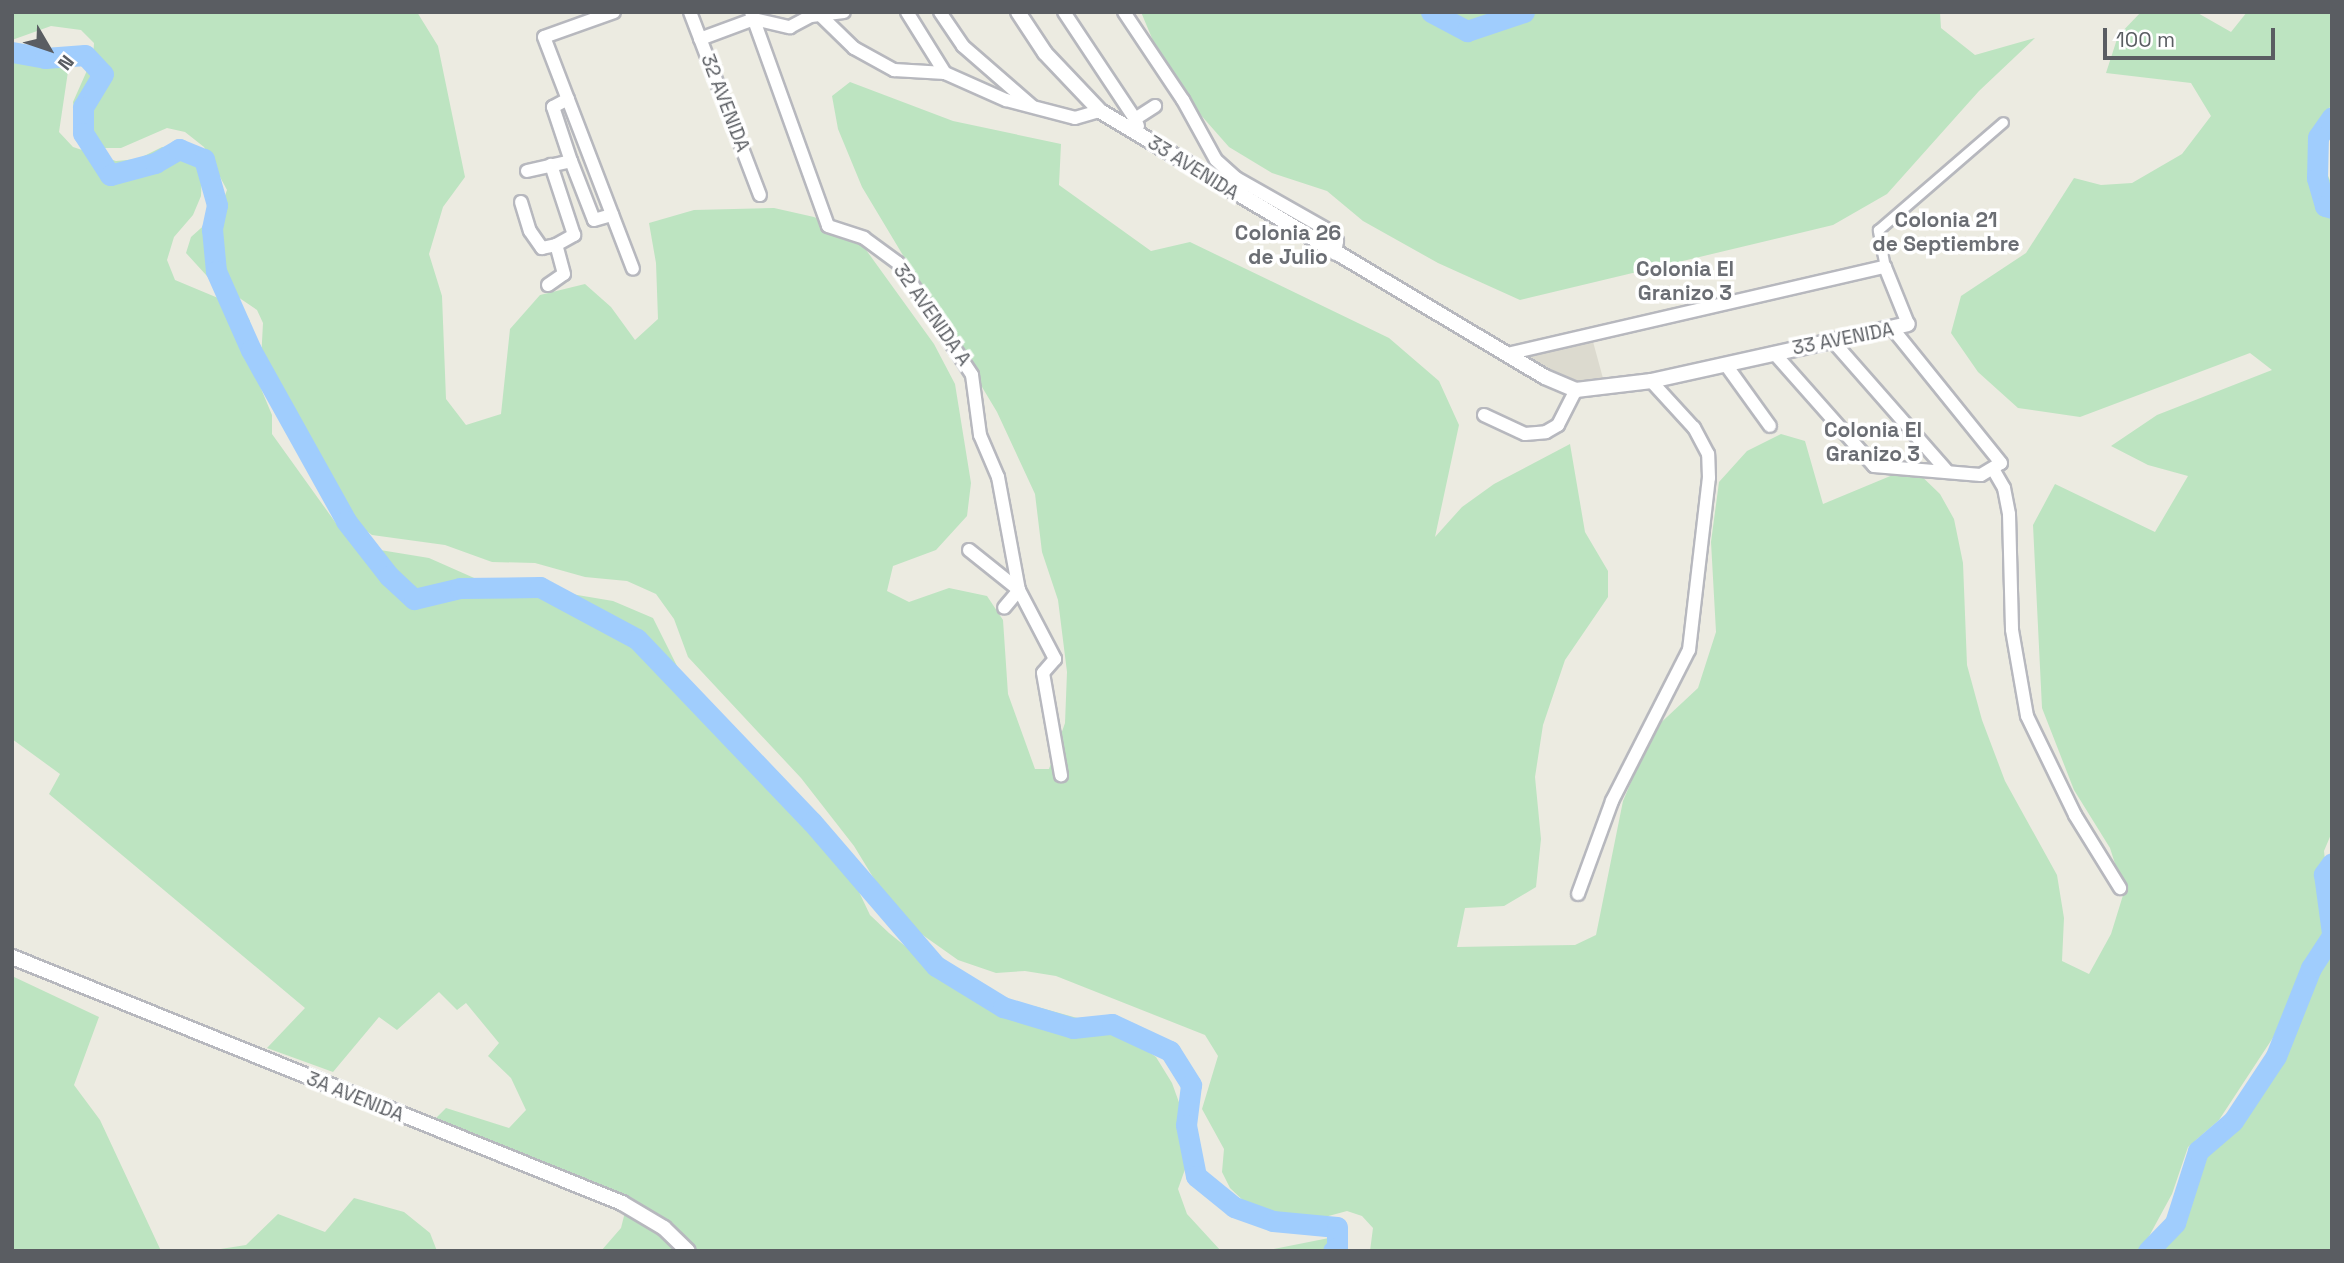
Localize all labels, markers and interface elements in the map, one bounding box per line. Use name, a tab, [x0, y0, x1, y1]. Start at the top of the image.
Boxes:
north arrow	[14, 14, 84, 84]
scale bar	[2106, 14, 2278, 58]
text: 100 m	[2116, 26, 2175, 53]
text: N	[52, 50, 79, 75]
street label: 32 AVENIDA	[696, 51, 754, 155]
street label: 33 AVENIDA	[1143, 131, 1243, 205]
district label: Colonia 21 de Septiembre	[1872, 207, 2020, 257]
district label: Colonia 26 de Julio	[1235, 220, 1341, 270]
district label: Colonia El Granizo 3	[1636, 256, 1734, 306]
street label: 32 AVENIDA A	[888, 259, 976, 371]
street label: 33 AVENIDA	[1790, 318, 1896, 360]
district label: Colonia El Granizo 3	[1824, 417, 1922, 467]
street label: 3A AVENIDA	[303, 1067, 407, 1127]

